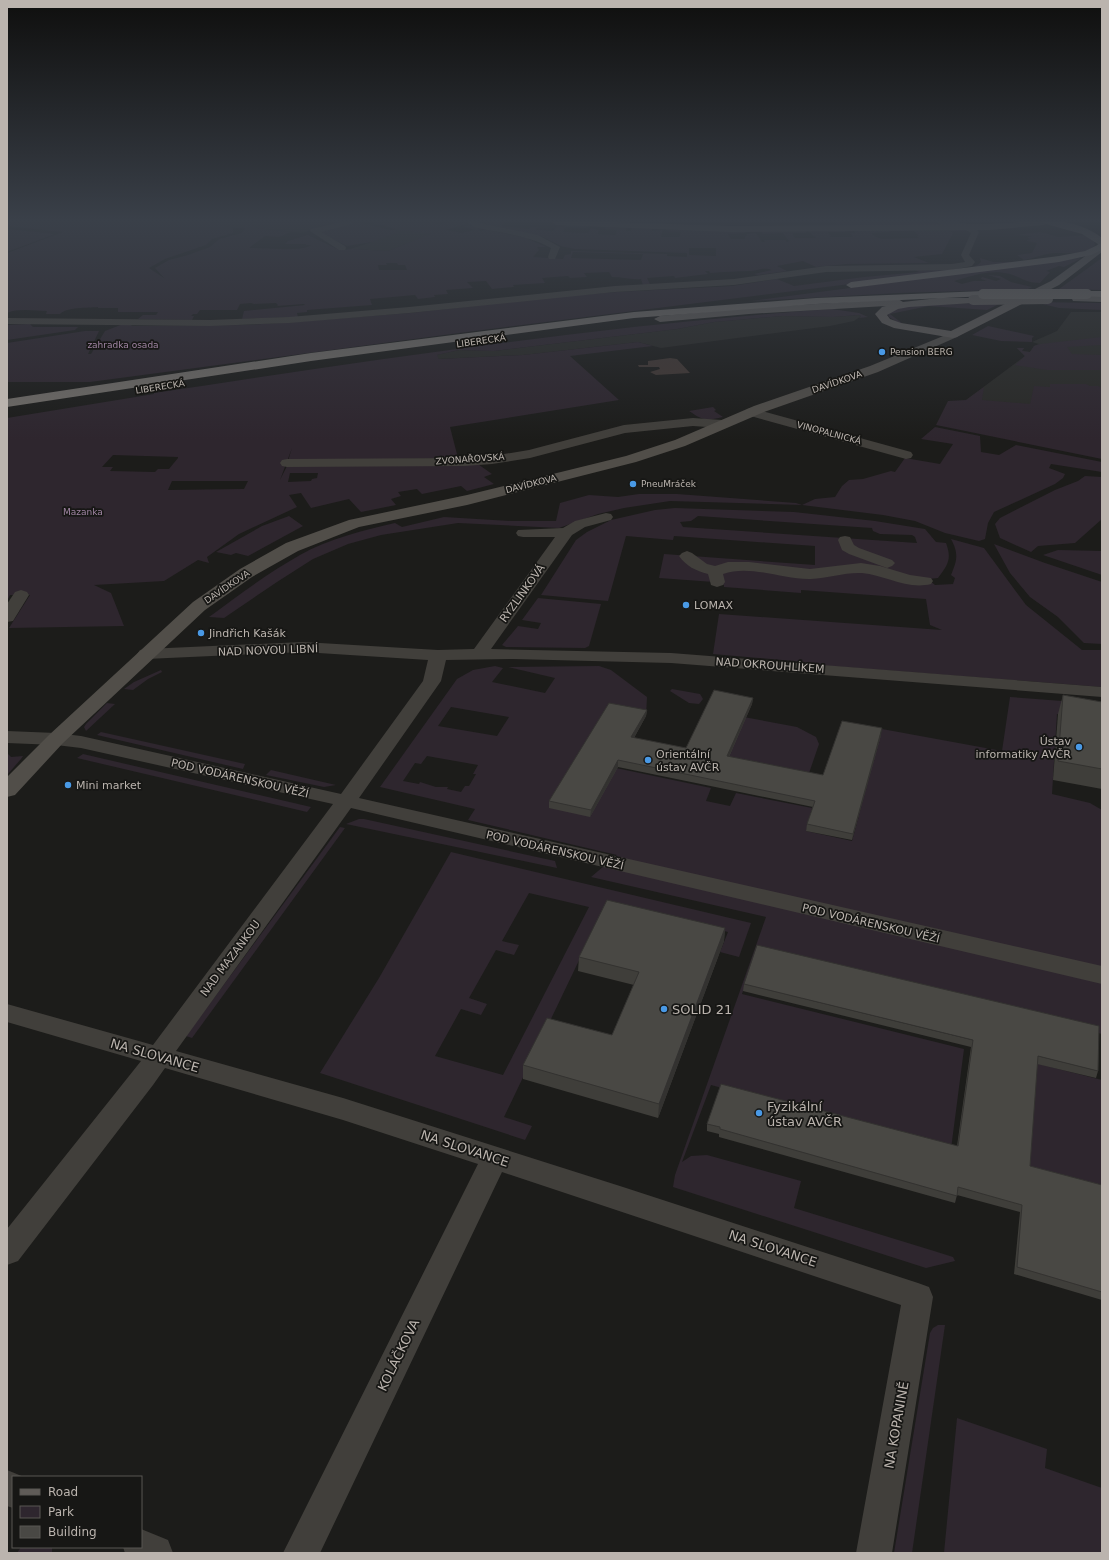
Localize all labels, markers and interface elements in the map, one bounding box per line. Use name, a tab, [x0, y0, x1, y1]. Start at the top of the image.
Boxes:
street label: LIBERECKÁ	[456, 331, 507, 349]
park label: zahradka osada	[87, 340, 159, 350]
marker: Pension BERG	[877, 347, 887, 357]
place label: Pension BERG	[890, 347, 953, 357]
street label: DAVÍDKOVA	[810, 368, 864, 395]
street label: LIBERECKÁ	[135, 377, 186, 396]
street label: VINOPALNICKÁ	[796, 419, 863, 447]
street label: ZVONAŘOVSKÁ	[435, 451, 506, 466]
street label: DAVÍDKOVA	[504, 472, 558, 495]
marker: PneuMráček	[628, 479, 638, 489]
place label: PneuMráček	[641, 479, 697, 489]
park label: Mazanka	[63, 507, 103, 517]
street label: RYZLINKOVÁ	[497, 561, 548, 625]
street label: DAVÍDKOVA	[202, 567, 252, 606]
place label: LOMAX	[694, 599, 733, 612]
marker: LOMAX	[681, 600, 691, 610]
place label: Jindřich Kašák	[208, 627, 287, 640]
marker: Jindřich Kašák	[196, 628, 206, 638]
street label: NAD NOVOU LIBNÍ	[218, 642, 318, 659]
street label: NAD OKROUHLÍKEM	[715, 655, 825, 676]
place label: Ústav informatiky AVČR	[976, 735, 1071, 761]
marker: Ústav informatiky AVČR	[1074, 742, 1084, 752]
place label: Orientální ústav AVČR	[656, 748, 720, 774]
marker: Orientální ústav AVČR	[643, 755, 653, 765]
street label: POD VODÁRENSKOU VĚŽÍ	[170, 756, 310, 801]
place label: Mini market	[76, 779, 142, 792]
marker: Mini market	[63, 780, 73, 790]
street label: POD VODÁRENSKOU VĚŽÍ	[485, 828, 625, 873]
street label: POD VODÁRENSKOU VĚŽÍ	[801, 901, 941, 946]
street label: NAD MAZANKOU	[198, 918, 263, 999]
place label: SOLID 21	[672, 1002, 732, 1017]
marker: SOLID 21	[659, 1004, 669, 1014]
street label: NA SLOVANCE	[109, 1036, 201, 1075]
place label: Fyzikální ústav AVČR	[767, 1099, 842, 1129]
marker: Fyzikální ústav AVČR	[754, 1108, 764, 1118]
street label: NA SLOVANCE	[419, 1127, 511, 1170]
street label: NA SLOVANCE	[727, 1227, 819, 1270]
street label: KOLÁČKOVA	[375, 1317, 422, 1394]
street label: NA KOPANINĚ	[881, 1380, 912, 1470]
legend	[12, 1476, 142, 1548]
text: Road	[48, 1485, 78, 1499]
text: Park	[48, 1505, 74, 1519]
text: Building	[48, 1525, 97, 1539]

